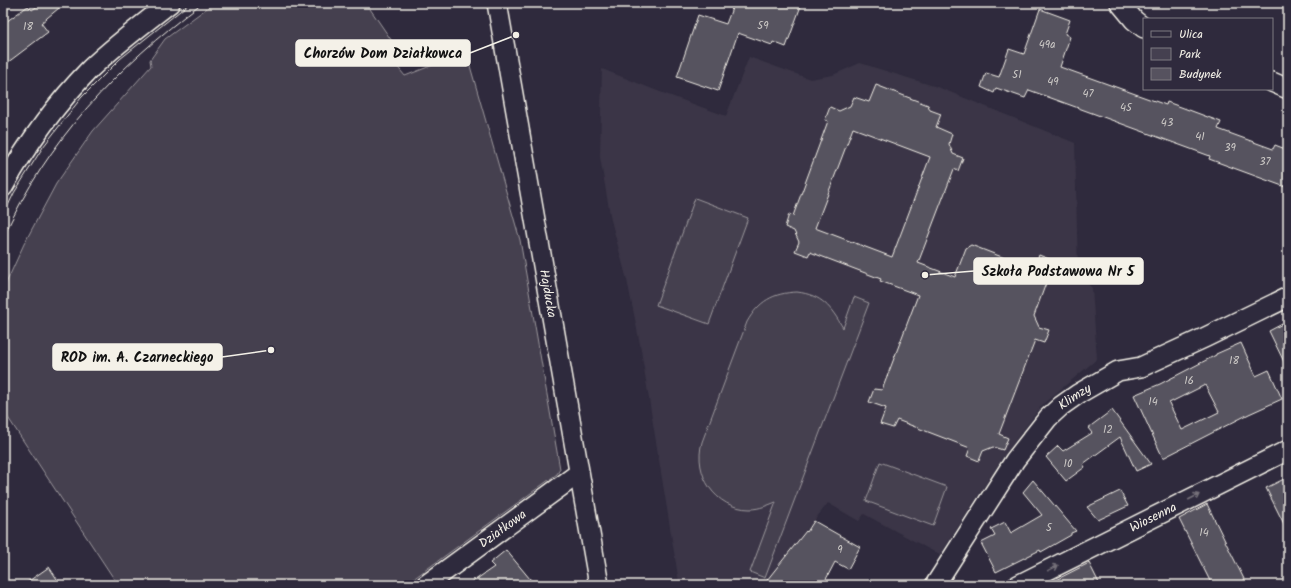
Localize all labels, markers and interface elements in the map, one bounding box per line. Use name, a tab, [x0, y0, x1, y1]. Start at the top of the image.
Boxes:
house number: 59	[757, 17, 769, 35]
house number: 18	[23, 18, 33, 36]
legend	[1143, 18, 1273, 90]
text: Ulica	[1179, 25, 1203, 44]
house number: 49a	[1039, 36, 1055, 54]
callout: Chorzów Dom Działkowca	[296, 40, 470, 66]
text: Chorzów Dom Działkowca	[304, 43, 462, 65]
text: Park	[1179, 45, 1201, 64]
text: Budynek	[1179, 65, 1222, 84]
house number: 51	[1012, 66, 1022, 84]
house number: 49	[1047, 73, 1059, 91]
house number: 47	[1082, 85, 1094, 103]
house number: 45	[1120, 99, 1133, 117]
house number: 43	[1161, 114, 1173, 132]
house number: 41	[1195, 128, 1205, 146]
house number: 39	[1224, 139, 1236, 157]
house number: 37	[1259, 153, 1272, 171]
callout: Szkoła Podstawowa Nr 5	[974, 258, 1143, 284]
text: Szkoła Podstawowa Nr 5	[982, 261, 1136, 283]
street label: Hajducka	[533, 268, 562, 319]
callout: ROD im. A. Czarneckiego	[53, 344, 222, 370]
text: ROD im. A. Czarneckiego	[61, 347, 214, 369]
house number: 18	[1229, 352, 1239, 370]
house number: 16	[1184, 372, 1194, 390]
street label: Klimzy	[1054, 378, 1096, 416]
house number: 14	[1148, 393, 1158, 411]
house number: 12	[1103, 421, 1113, 439]
house number: 10	[1064, 455, 1073, 473]
one-way arrow	[1188, 493, 1200, 500]
street label: Wiosenna	[1126, 497, 1180, 538]
street label: Działkowa	[474, 504, 531, 554]
house number: 5	[1046, 519, 1053, 537]
house number: 14	[1199, 524, 1209, 542]
house number: 9	[837, 541, 843, 559]
one-way arrow	[1046, 563, 1058, 571]

